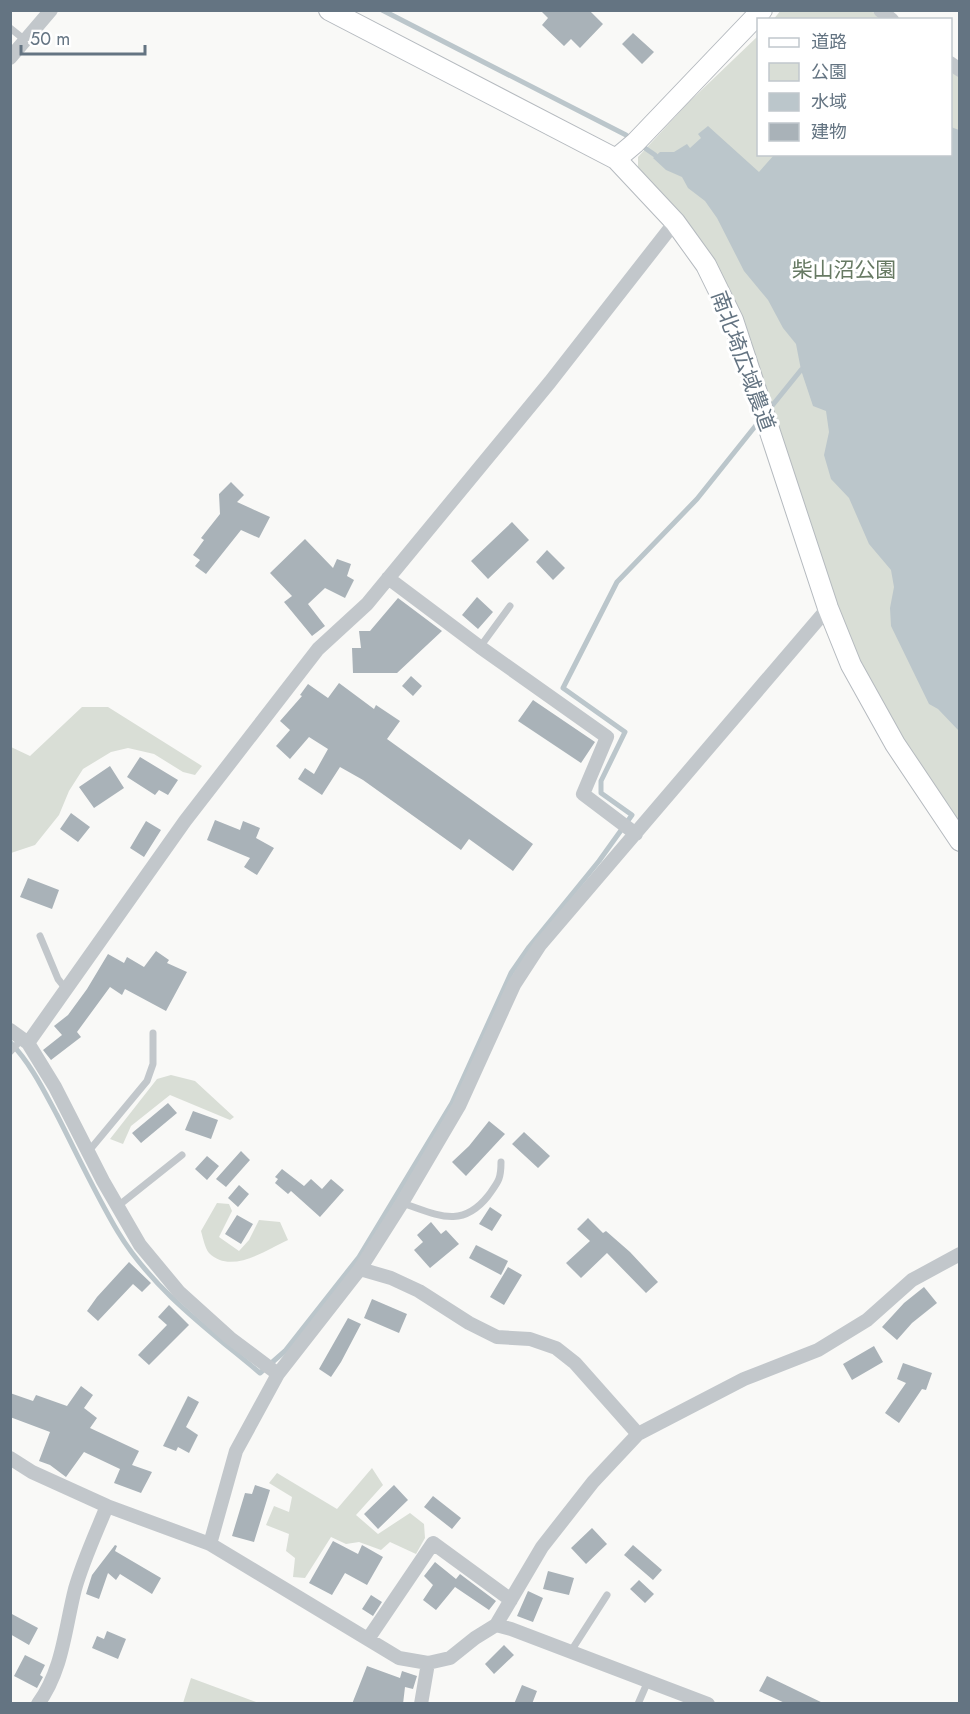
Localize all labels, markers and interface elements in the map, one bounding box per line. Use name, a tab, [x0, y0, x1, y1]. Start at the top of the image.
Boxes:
scale bar	[21, 18, 146, 56]
legend	[757, 18, 952, 156]
text: 50 m	[30, 26, 70, 52]
text: 道路	[811, 29, 847, 55]
text: 公園	[811, 59, 847, 85]
text: 水域	[811, 89, 847, 115]
text: 建物	[811, 119, 847, 145]
park label: 柴山沼公園	[792, 255, 897, 285]
street label: 南北埼広域農道	[704, 287, 782, 435]

